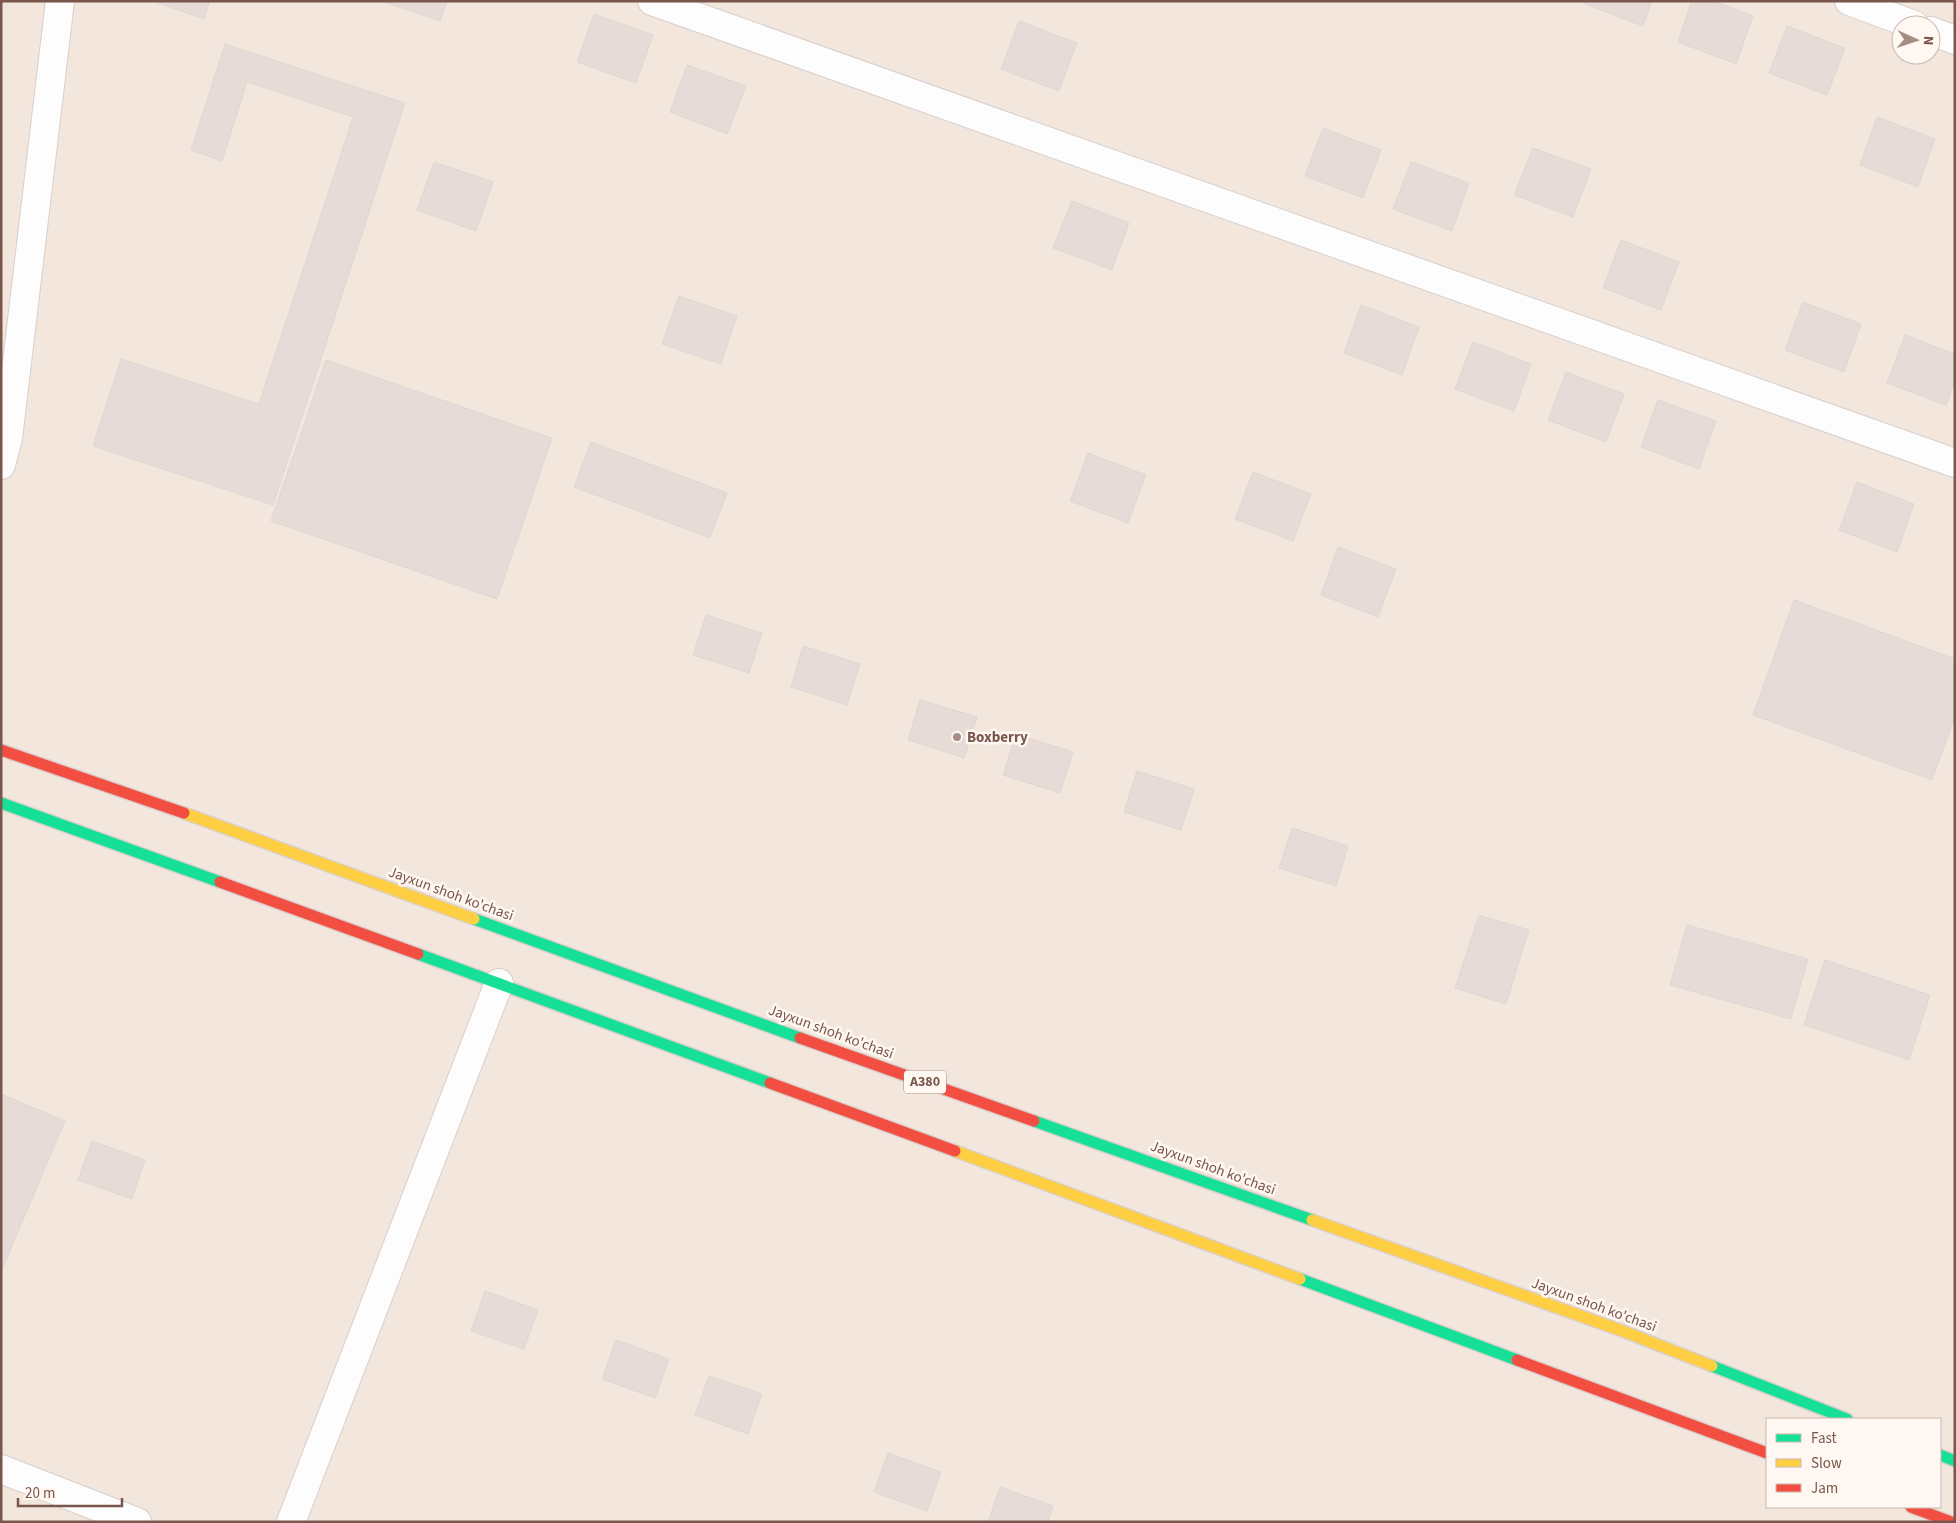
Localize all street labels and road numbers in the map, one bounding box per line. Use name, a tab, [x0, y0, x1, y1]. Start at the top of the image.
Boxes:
street label: Jayxun shoh ko'chasi	[385, 862, 517, 926]
street label: Jayxun shoh ko'chasi	[765, 1000, 897, 1064]
road number: A380	[904, 1070, 946, 1094]
street label: Jayxun shoh ko'chasi	[1147, 1136, 1279, 1200]
street label: Jayxun shoh ko'chasi	[1528, 1273, 1660, 1337]

